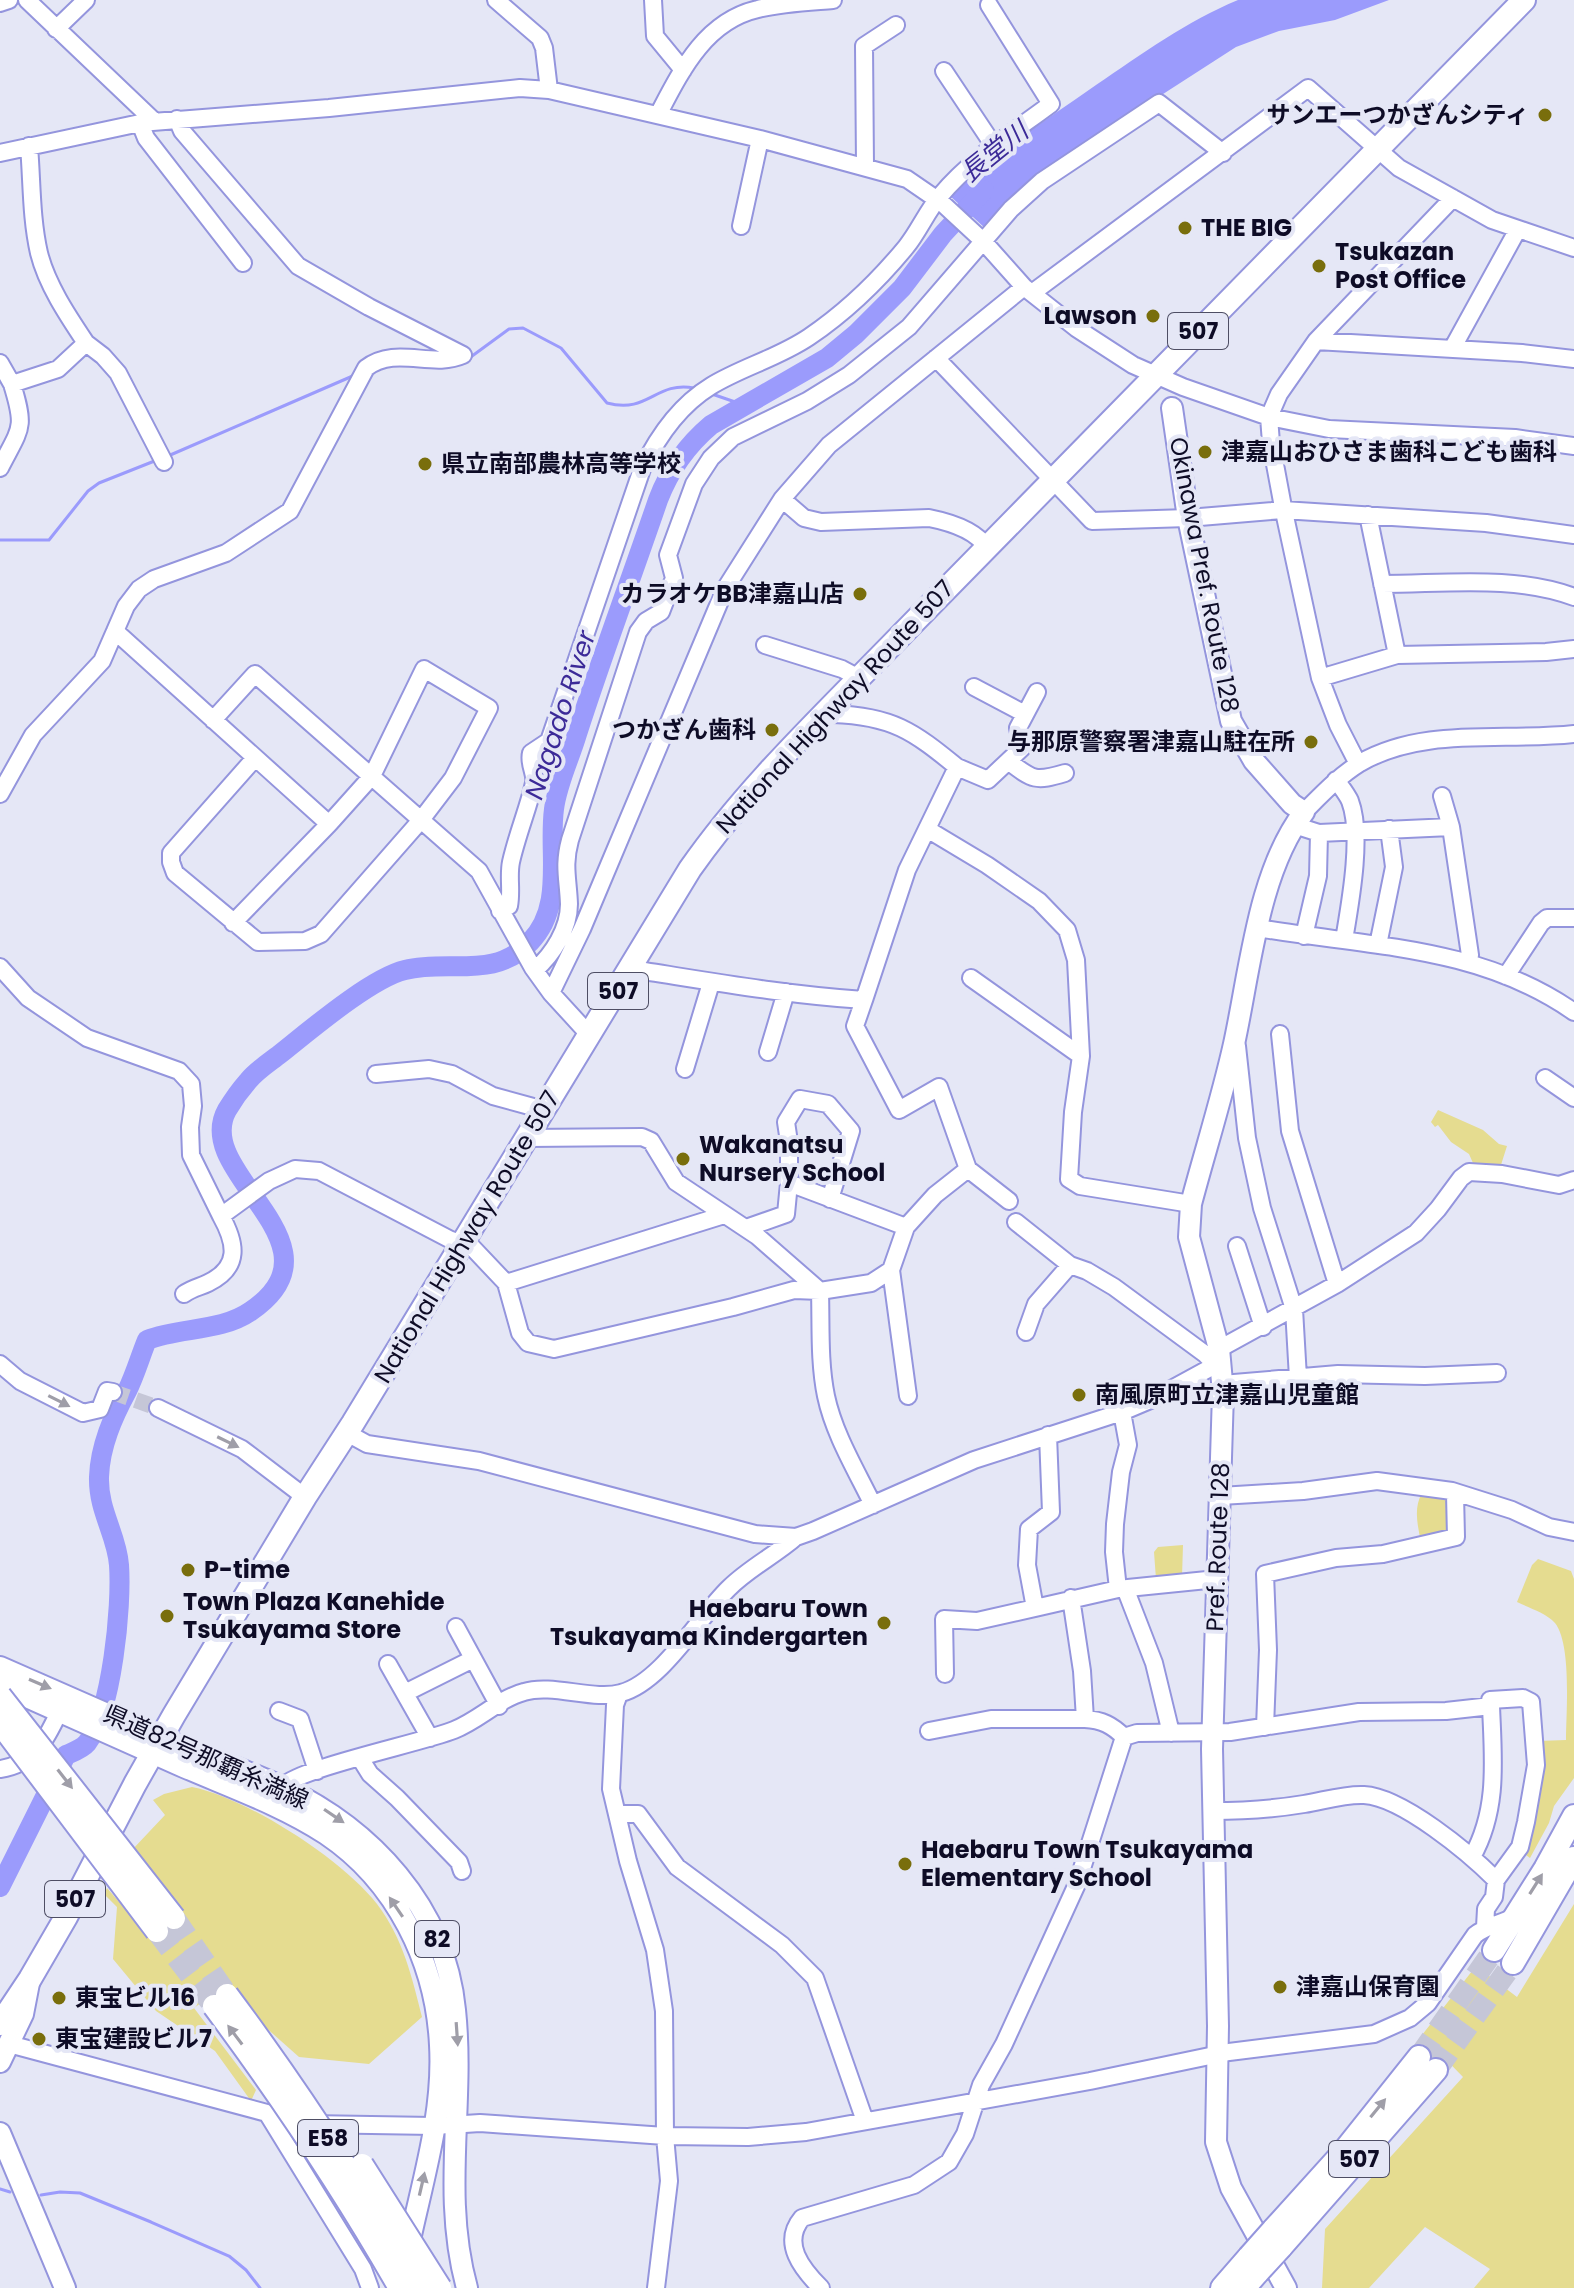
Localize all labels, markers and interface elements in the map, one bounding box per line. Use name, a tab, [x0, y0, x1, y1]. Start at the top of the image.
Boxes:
place label: サンエーつかざんシティ	[1266, 98, 1529, 131]
marker: サンエーつかざんシティ	[1536, 106, 1554, 124]
water label: 長堂川	[952, 112, 1038, 191]
place label: THE BIG	[1201, 211, 1292, 244]
marker: THE BIG	[1176, 219, 1194, 237]
place label: Tsukazan Post Office	[1335, 235, 1466, 296]
marker: Tsukazan Post Office	[1310, 257, 1328, 275]
place label: Lawson	[1044, 299, 1137, 332]
marker: Lawson	[1144, 307, 1162, 325]
road number: 507	[1168, 313, 1228, 349]
street label: Okinawa Pref. Route 128	[1162, 434, 1247, 716]
place label: 津嘉山おひさま歯科こども歯科	[1221, 435, 1557, 468]
marker: 津嘉山おひさま歯科こども歯科	[1196, 443, 1214, 461]
place label: 県立南部農林高等学校	[441, 447, 681, 480]
marker: 県立南部農林高等学校	[416, 455, 434, 473]
street label: National Highway Route 507	[708, 573, 961, 841]
place label: カラオケBB津嘉山店	[620, 577, 844, 610]
marker: カラオケBB津嘉山店	[851, 585, 869, 603]
water label: Nagado River	[516, 625, 605, 804]
place label: つかざん歯科	[612, 713, 756, 746]
marker: つかざん歯科	[763, 721, 781, 739]
place label: 与那原警察署津嘉山駐在所	[1007, 725, 1295, 758]
marker: 与那原警察署津嘉山駐在所	[1302, 733, 1320, 751]
road number: 507	[588, 973, 648, 1009]
street label: National Highway Route 507	[366, 1084, 567, 1389]
place label: Wakanatsu Nursery School	[699, 1128, 885, 1189]
marker: Wakanatsu Nursery School	[674, 1150, 692, 1168]
place label: 南風原町立津嘉山児童館	[1095, 1378, 1359, 1411]
marker: 南風原町立津嘉山児童館	[1070, 1386, 1088, 1404]
one-way arrow	[48, 1394, 71, 1408]
one-way arrow	[217, 1435, 240, 1449]
street label: Pref. Route 128	[1198, 1462, 1237, 1632]
place label: P-time	[204, 1553, 290, 1586]
marker: P-time	[179, 1561, 197, 1579]
place label: Town Plaza Kanehide Tsukayama Store	[183, 1585, 445, 1646]
place label: Haebaru Town Tsukayama Kindergarten	[550, 1592, 868, 1653]
marker: Town Plaza Kanehide Tsukayama Store	[158, 1607, 176, 1625]
marker: Haebaru Town Tsukayama Kindergarten	[875, 1614, 893, 1632]
one-way arrow	[28, 1678, 51, 1691]
street label: 県道82号那覇糸満線	[99, 1697, 314, 1817]
one-way arrow	[57, 1769, 73, 1789]
one-way arrow	[323, 1809, 344, 1824]
place label: Haebaru Town Tsukayama Elementary School	[921, 1833, 1253, 1894]
marker: Haebaru Town Tsukayama Elementary School	[896, 1855, 914, 1873]
one-way arrow	[1529, 1873, 1543, 1895]
road number: 507	[45, 1881, 105, 1917]
one-way arrow	[389, 1896, 404, 1918]
road number: 82	[415, 1921, 459, 1957]
place label: 津嘉山保育園	[1296, 1970, 1440, 2003]
marker: 津嘉山保育園	[1271, 1978, 1289, 1996]
place label: 東宝ビル16	[75, 1981, 195, 2014]
marker: 東宝ビル16	[50, 1989, 68, 2007]
one-way arrow	[451, 2021, 464, 2046]
place label: 東宝建設ビル7	[55, 2022, 212, 2055]
one-way arrow	[228, 2025, 244, 2045]
marker: 東宝建設ビル7	[30, 2030, 48, 2048]
one-way arrow	[1370, 2098, 1386, 2118]
road number: E58	[298, 2120, 358, 2156]
road number: 507	[1329, 2141, 1389, 2177]
one-way arrow	[417, 2172, 429, 2197]

